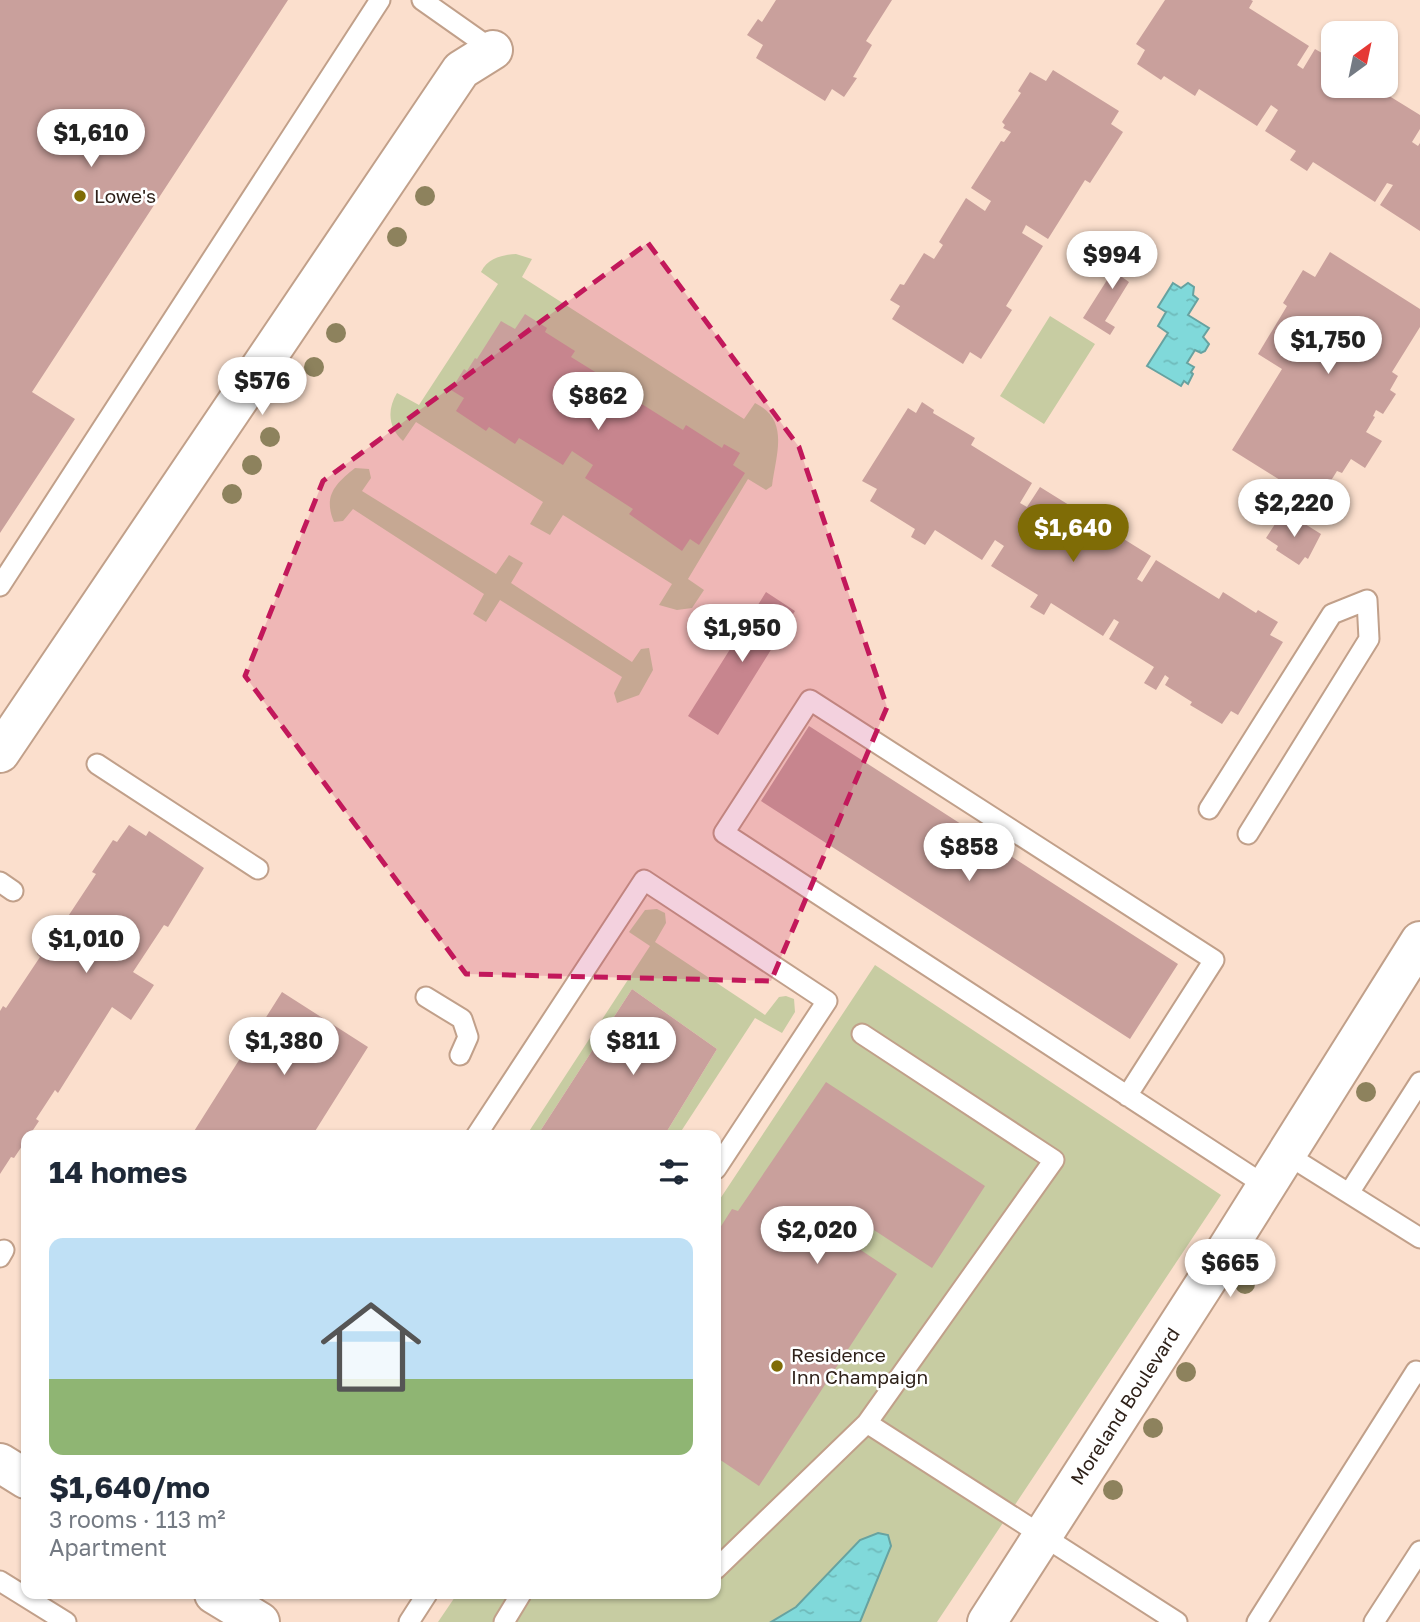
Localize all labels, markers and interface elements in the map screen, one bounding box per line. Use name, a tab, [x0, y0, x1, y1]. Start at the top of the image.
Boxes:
north arrow	[1321, 21, 1398, 98]
map controls	[1321, 21, 1398, 98]
pin: $1,610	[34, 110, 148, 169]
text: $1,610	[53, 118, 129, 146]
place label: Lowe's	[94, 184, 156, 207]
marker: Lowe's	[72, 188, 88, 204]
pin: $994	[1071, 232, 1153, 291]
text: $994	[1083, 240, 1142, 268]
pin: $1,750	[1271, 316, 1385, 376]
text: $1,750	[1290, 325, 1366, 353]
pin: $576	[221, 358, 303, 417]
text: $576	[234, 366, 290, 394]
pin: $862	[557, 372, 639, 432]
text: $862	[569, 381, 627, 409]
pin: $2,220	[1237, 480, 1351, 539]
text: $2,220	[1254, 488, 1334, 516]
pin: $1,640	[1016, 504, 1130, 564]
text: $1,640	[1034, 513, 1112, 541]
pin: $1,950	[685, 604, 799, 664]
text: $1,950	[703, 613, 781, 641]
pin: $858	[928, 824, 1010, 883]
text: $858	[940, 832, 998, 860]
pin: $1,010	[29, 916, 143, 975]
text: $1,010	[48, 924, 124, 952]
pin: $1,380	[227, 1018, 341, 1077]
pin: $811	[592, 1018, 674, 1077]
text: $1,380	[245, 1026, 323, 1054]
text: $811	[606, 1026, 660, 1054]
icon: filters	[655, 1153, 693, 1191]
text: 14 homes	[49, 1154, 188, 1190]
pin: $2,020	[760, 1206, 874, 1266]
text: $2,020	[777, 1215, 857, 1243]
pin: $665	[1189, 1240, 1271, 1299]
text: $665	[1201, 1248, 1259, 1276]
icon: home	[308, 1284, 434, 1410]
street label: Moreland Boulevard	[1065, 1323, 1184, 1489]
place label: Residence Inn Champaign	[791, 1343, 928, 1388]
marker: Residence Inn Champaign	[769, 1358, 785, 1374]
text: $1,640/mo	[49, 1469, 210, 1505]
text: 3 rooms · 113 m²	[49, 1505, 226, 1533]
text: Apartment	[49, 1533, 167, 1561]

